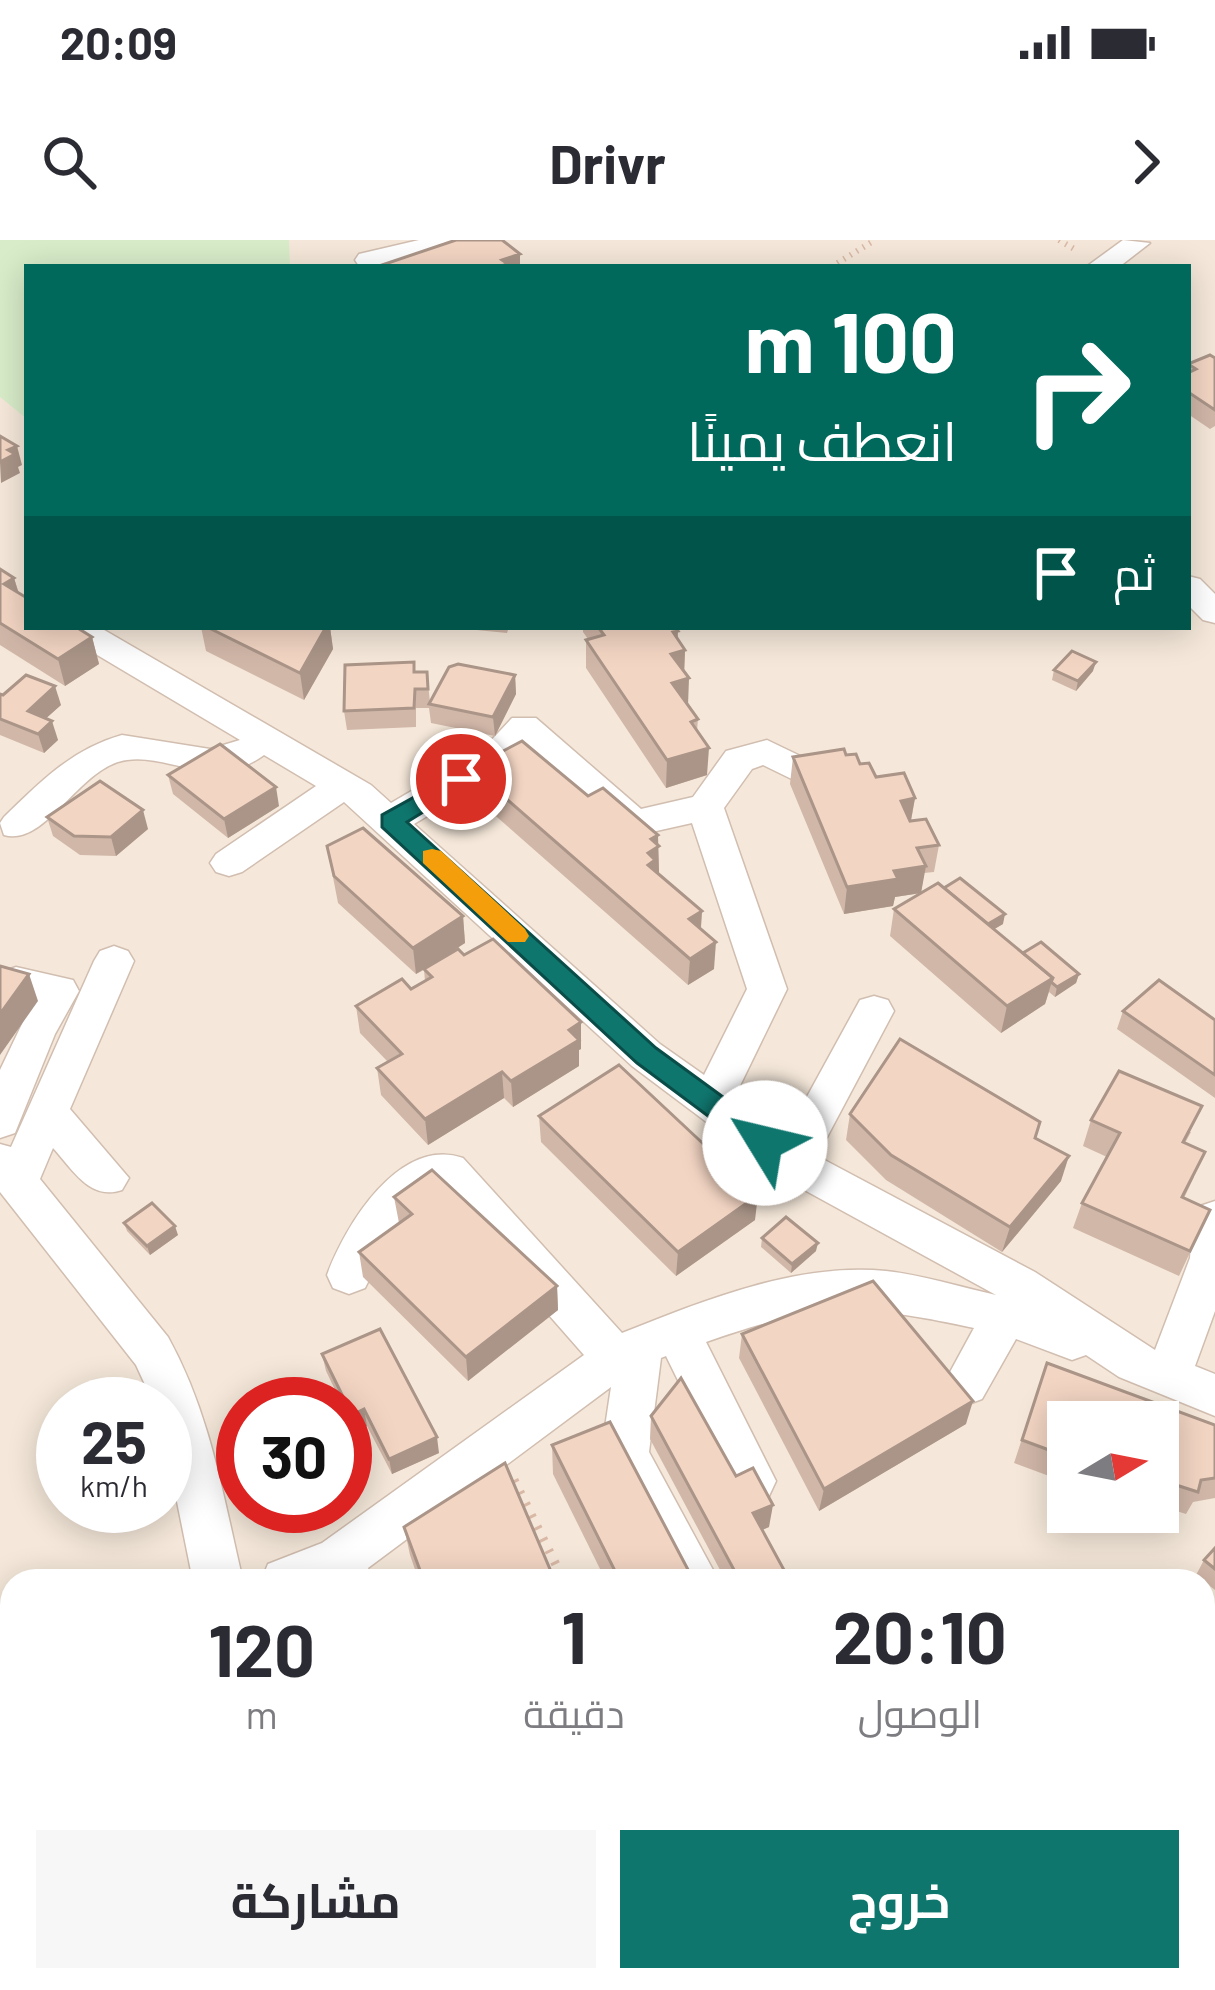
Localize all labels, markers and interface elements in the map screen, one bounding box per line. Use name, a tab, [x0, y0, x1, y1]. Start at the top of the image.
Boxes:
text: 20:09	[60, 15, 177, 69]
icon: search	[36, 129, 102, 195]
icon: forward	[1113, 129, 1179, 195]
text: Drivr	[549, 130, 666, 195]
text: 100 m	[745, 289, 957, 390]
icon: right	[999, 312, 1155, 468]
text: انعطف يمينًا	[687, 407, 957, 472]
icon: arrive	[1023, 540, 1089, 606]
text: ثم	[1113, 545, 1155, 599]
pin	[410, 728, 512, 830]
icon: arrive	[428, 746, 494, 812]
position arrow	[702, 1080, 828, 1206]
speed limit sign: 30	[216, 1377, 372, 1533]
north arrow	[1047, 1401, 1179, 1533]
map controls	[1047, 1401, 1179, 1533]
text: 25	[81, 1404, 147, 1476]
text: km/h	[80, 1467, 148, 1503]
text: 1	[561, 1592, 587, 1678]
text: 20:10	[833, 1592, 1007, 1678]
text: 120	[208, 1605, 315, 1691]
text: دقيقة	[523, 1689, 625, 1736]
text: الوصول	[858, 1689, 982, 1736]
text: m	[245, 1690, 278, 1737]
button: مشاركة	[36, 1830, 596, 1968]
button: خروج	[620, 1830, 1179, 1968]

